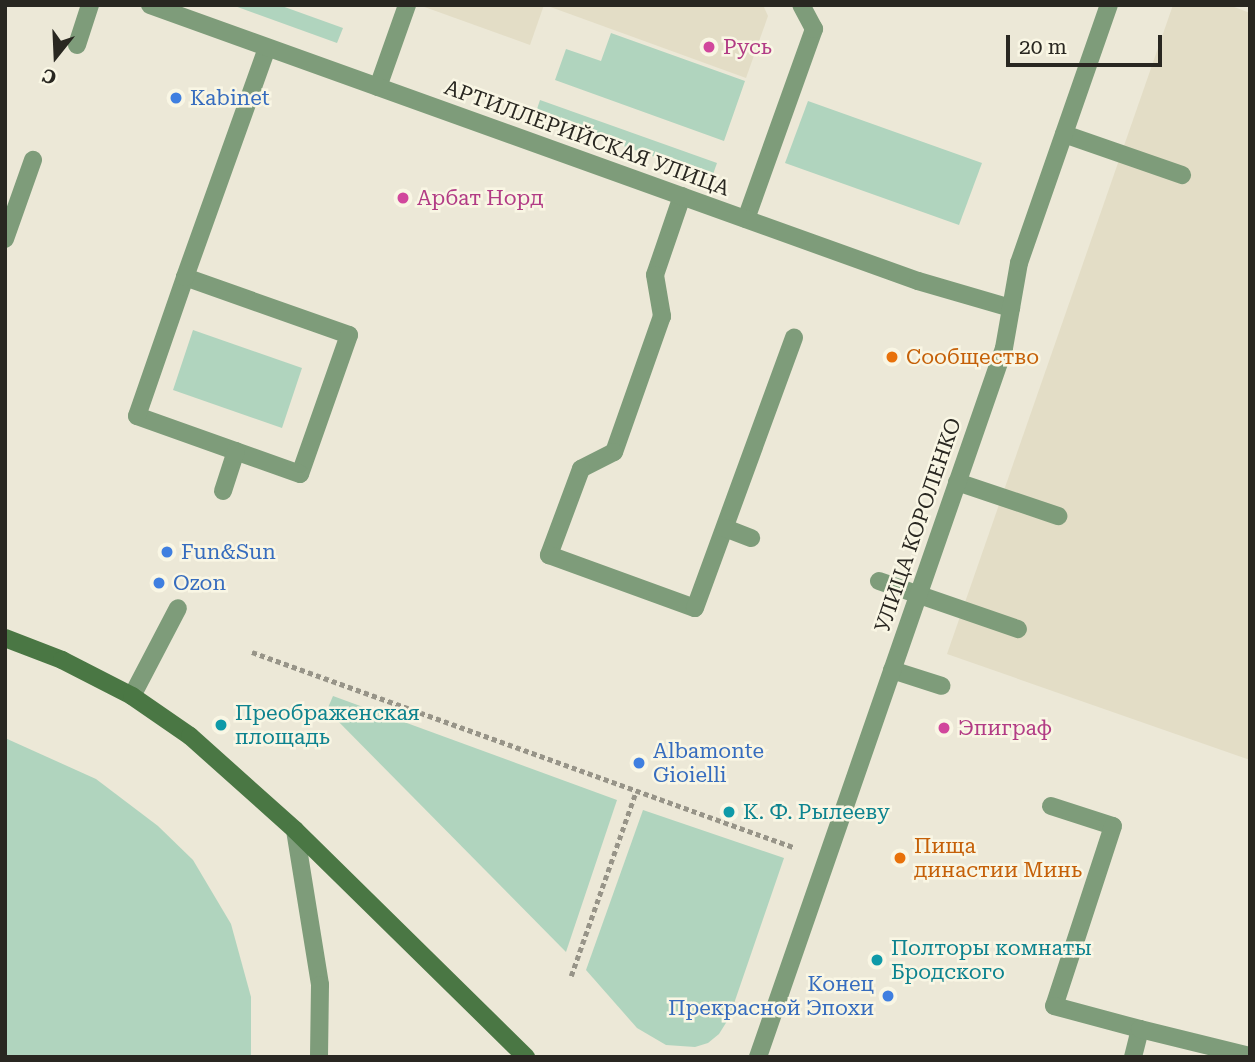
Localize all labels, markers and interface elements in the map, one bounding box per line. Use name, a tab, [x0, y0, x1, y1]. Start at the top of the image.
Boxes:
north arrow	[21, 21, 91, 91]
scale bar	[1010, 21, 1166, 65]
place label: Русь	[723, 34, 772, 60]
text: 20 m	[1019, 35, 1067, 59]
marker: Русь	[701, 39, 717, 55]
text: С	[39, 63, 59, 89]
street label: АРТИЛЛЕРИЙСКАЯ УЛИЦА	[441, 75, 733, 201]
place label: Kabinet	[190, 85, 270, 111]
marker: Kabinet	[168, 90, 184, 106]
place label: Арбат Норд	[417, 185, 543, 211]
marker: Арбат Норд	[395, 190, 411, 206]
place label: Сообщество	[906, 344, 1039, 370]
marker: Сообщество	[884, 349, 900, 365]
street label: УЛИЦА КОРОЛЕНКО	[869, 415, 967, 635]
place label: Fun&Sun	[181, 539, 276, 565]
marker: Fun&Sun	[159, 544, 175, 560]
place label: Ozon	[173, 570, 226, 596]
marker: Ozon	[151, 575, 167, 591]
place label: Преображенская площадь	[235, 700, 420, 750]
place label: Эпиграф	[958, 715, 1052, 741]
marker: Преображенская площадь	[213, 717, 229, 733]
marker: Эпиграф	[936, 720, 952, 736]
place label: Albamonte Gioielli	[653, 738, 764, 788]
marker: Albamonte Gioielli	[631, 755, 647, 771]
place label: К. Ф. Рылееву	[743, 799, 890, 825]
marker: К. Ф. Рылееву	[721, 804, 737, 820]
place label: Пища династии Минь	[914, 833, 1082, 883]
marker: Пища династии Минь	[892, 850, 908, 866]
place label: Полторы комнаты Бродского	[891, 935, 1092, 985]
marker: Полторы комнаты Бродского	[869, 952, 885, 968]
place label: Конец Прекрасной Эпохи	[668, 971, 874, 1021]
marker: Конец Прекрасной Эпохи	[880, 988, 896, 1004]

